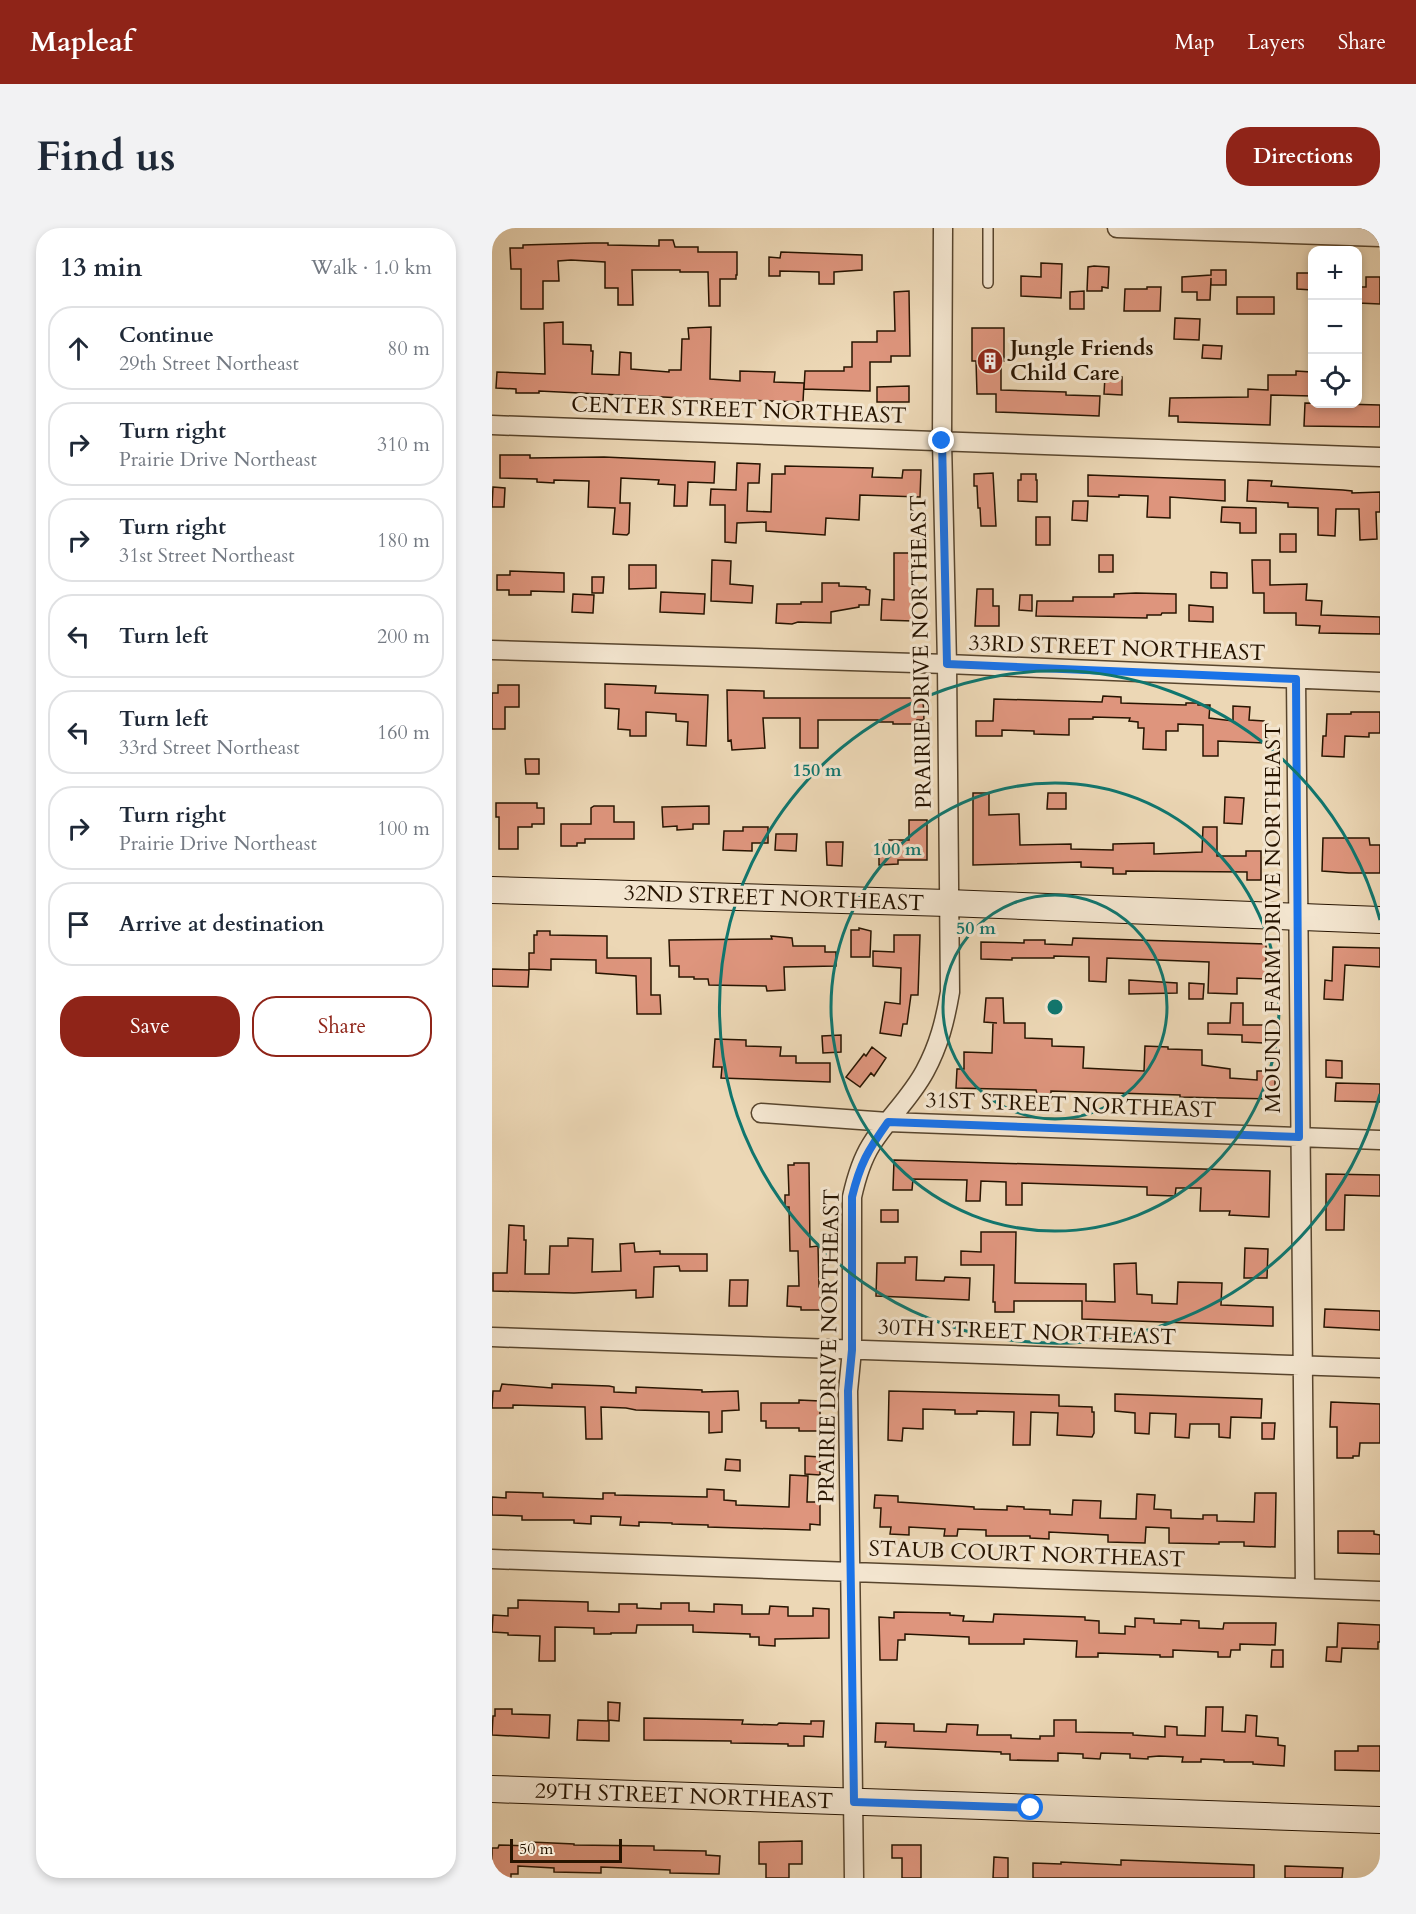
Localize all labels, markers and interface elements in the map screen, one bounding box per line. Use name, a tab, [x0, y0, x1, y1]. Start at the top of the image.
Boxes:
text: Mapleaf	[30, 23, 133, 61]
text: Map	[1175, 28, 1215, 57]
text: Layers	[1248, 28, 1305, 57]
text: Share	[1338, 28, 1386, 57]
button: Directions	[1226, 127, 1380, 186]
text: Find us	[36, 128, 176, 185]
map controls	[1308, 246, 1362, 408]
button: +	[1308, 246, 1362, 300]
text: 13 min	[60, 250, 143, 285]
text: Walk · 1.0 km	[311, 254, 432, 281]
button: −	[1308, 300, 1362, 354]
text: Continue	[119, 320, 214, 350]
icon: ahead	[62, 332, 95, 365]
place label: Jungle Friends Child Care	[1007, 333, 1154, 388]
text: 80 m	[387, 335, 430, 362]
building icon: Jungle Friends Child Care	[975, 346, 1005, 376]
text: 29th Street Northeast	[119, 350, 299, 377]
button: locate	[1308, 354, 1362, 408]
street label: CENTER STREET NORTHEAST	[571, 389, 907, 431]
text: Turn right	[119, 416, 226, 446]
route end	[928, 427, 954, 453]
icon: right	[62, 428, 95, 461]
text: 310 m	[377, 431, 430, 458]
text: Prairie Drive Northeast	[119, 446, 317, 473]
street label: PRAIRIE DRIVE NORTHEAST	[903, 495, 939, 809]
text: Turn right	[119, 512, 226, 542]
icon: right	[62, 524, 95, 557]
text: 180 m	[377, 527, 430, 554]
text: 31st Street Northeast	[119, 542, 295, 569]
icon: left	[62, 620, 95, 653]
text: Turn left	[119, 621, 208, 651]
text: 200 m	[377, 623, 430, 650]
street label: 33RD STREET NORTHEAST	[968, 628, 1266, 668]
text: Turn left	[119, 704, 208, 734]
icon: left	[62, 716, 95, 749]
text: 160 m	[377, 719, 430, 746]
street label: MOUND FARM DRIVE NORTHEAST	[1258, 723, 1288, 1113]
text: 33rd Street Northeast	[119, 734, 299, 761]
text: 150 m	[792, 758, 842, 783]
text: Turn right	[119, 800, 226, 830]
icon: right	[62, 812, 95, 845]
text: 100 m	[377, 815, 430, 842]
text: Prairie Drive Northeast	[119, 830, 317, 857]
text: 100 m	[872, 837, 922, 862]
street label: 32ND STREET NORTHEAST	[623, 878, 925, 918]
icon: arrive	[62, 908, 95, 941]
text: Arrive at destination	[119, 909, 324, 939]
text: 50 m	[956, 916, 996, 941]
button: Save	[60, 996, 240, 1057]
button: Share	[252, 996, 432, 1057]
centre of rings	[1045, 997, 1065, 1017]
street label: 31ST STREET NORTHEAST	[925, 1085, 1217, 1125]
street label: PRAIRIE DRIVE NORTHEAST	[811, 1189, 847, 1503]
street label: 30TH STREET NORTHEAST	[877, 1312, 1177, 1352]
street label: STAUB COURT NORTHEAST	[868, 1533, 1186, 1575]
street label: 29TH STREET NORTHEAST	[534, 1776, 834, 1816]
route start	[1017, 1794, 1043, 1820]
scale bar	[510, 1836, 622, 1864]
text: 50 m	[519, 1838, 553, 1860]

